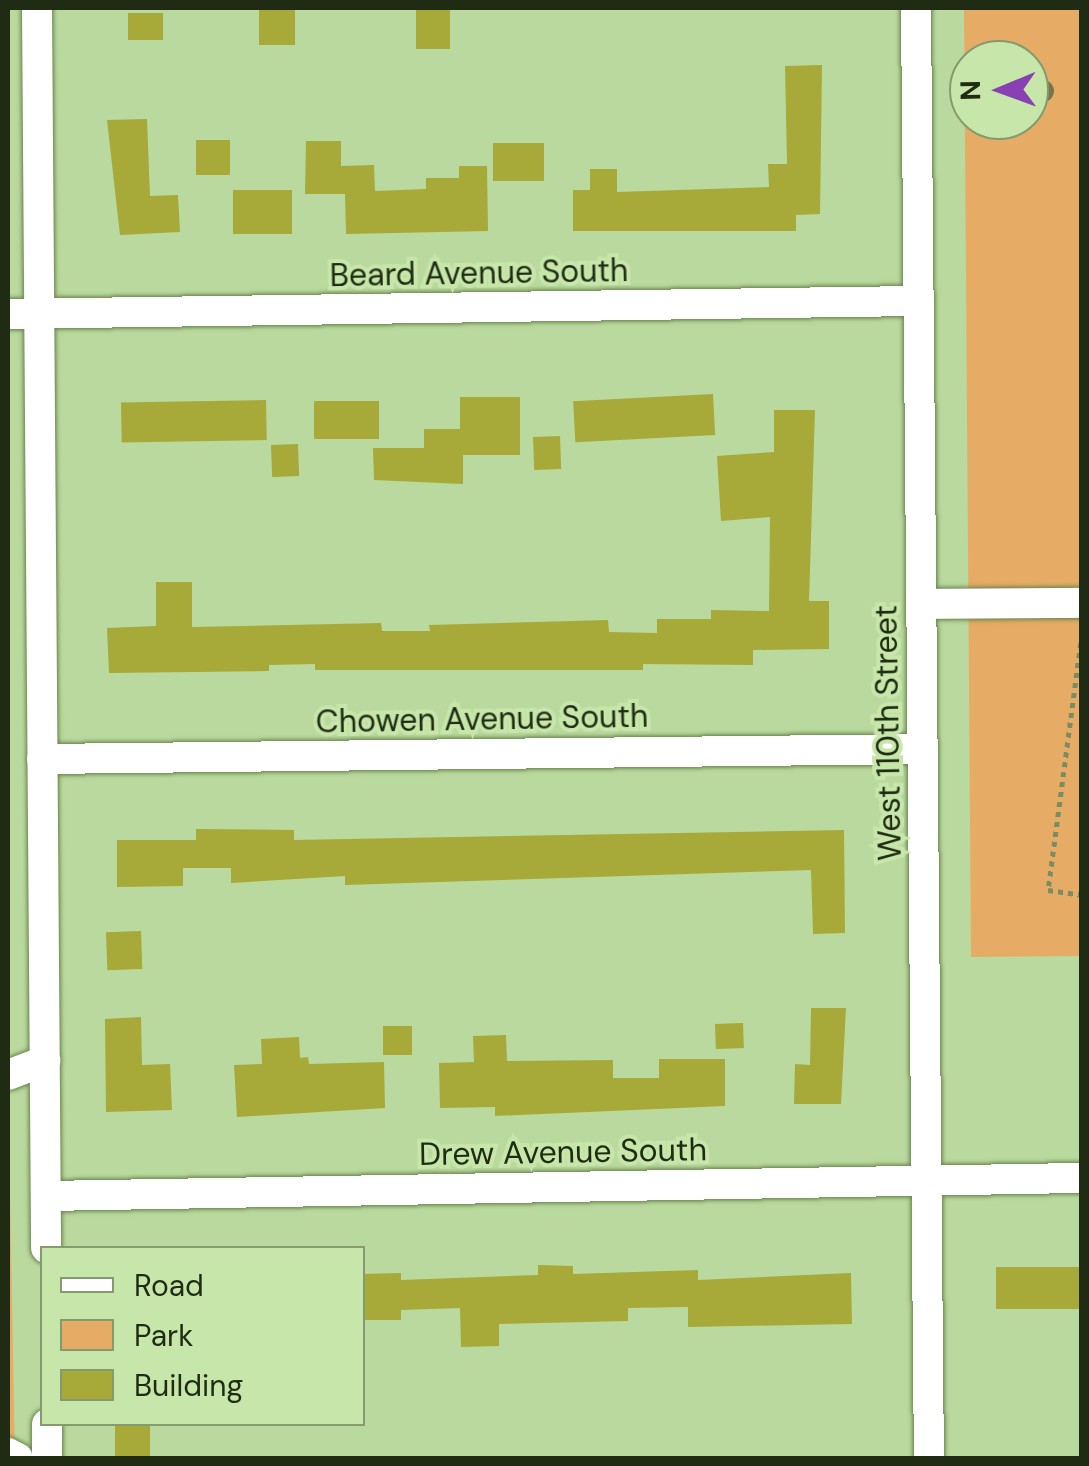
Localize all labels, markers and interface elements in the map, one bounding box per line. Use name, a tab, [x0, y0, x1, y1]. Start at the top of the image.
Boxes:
north arrow	[949, 40, 1049, 140]
text: N	[952, 80, 989, 101]
street label: Beard Avenue South	[329, 251, 629, 295]
street label: West 110th Street	[867, 605, 909, 861]
street label: Chowen Avenue South	[315, 697, 649, 741]
street label: Drew Avenue South	[419, 1130, 707, 1174]
legend	[40, 1246, 365, 1426]
text: Road	[134, 1266, 204, 1305]
text: Park	[134, 1316, 193, 1355]
text: Building	[134, 1366, 243, 1405]

